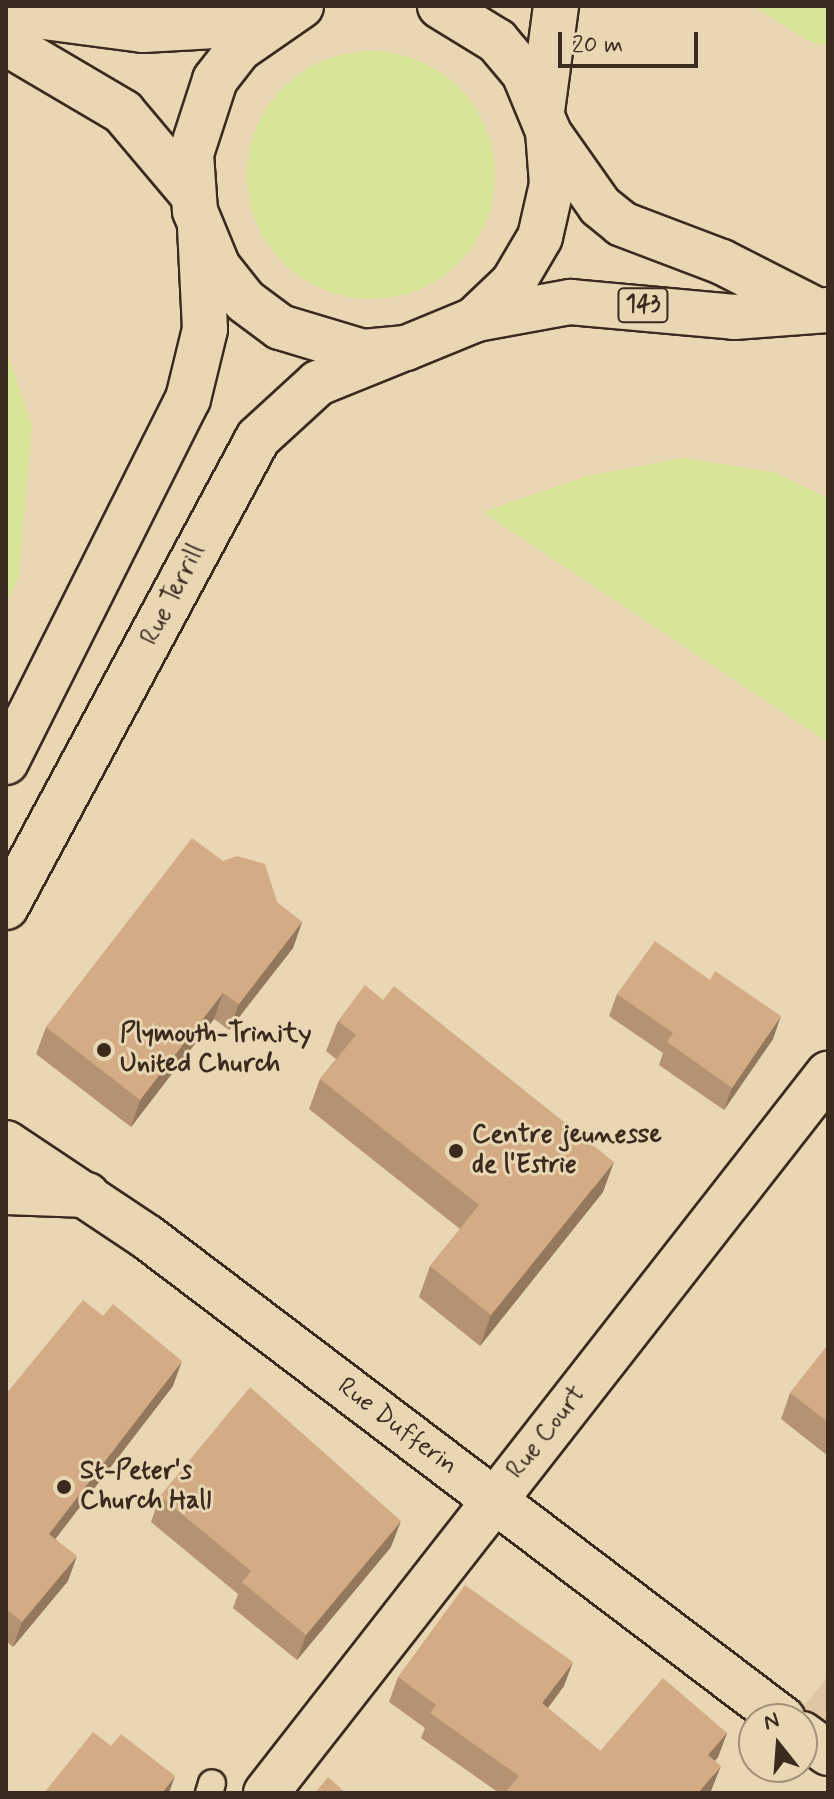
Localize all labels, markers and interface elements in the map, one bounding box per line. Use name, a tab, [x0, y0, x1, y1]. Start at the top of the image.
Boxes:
scale bar	[562, 16, 702, 66]
text: 20 m	[572, 30, 623, 61]
road number: 143	[617, 285, 669, 325]
street label: Rue Terrill	[135, 539, 213, 651]
place label: Plymouth-Trinity United Church	[120, 1019, 312, 1080]
marker: Plymouth-Trinity United Church	[95, 1041, 113, 1059]
place label: Centre jeunesse de l'Estrie	[472, 1120, 652, 1182]
marker: Centre jeunesse de l'Estrie	[447, 1142, 465, 1160]
street label: Rue Dufferin	[332, 1373, 462, 1481]
street label: Rue Court	[501, 1381, 593, 1485]
place label: St-Peter's Church Hall	[80, 1456, 211, 1518]
marker: St-Peter's Church Hall	[55, 1478, 73, 1496]
north arrow	[738, 1703, 818, 1783]
text: N	[760, 1706, 783, 1737]

